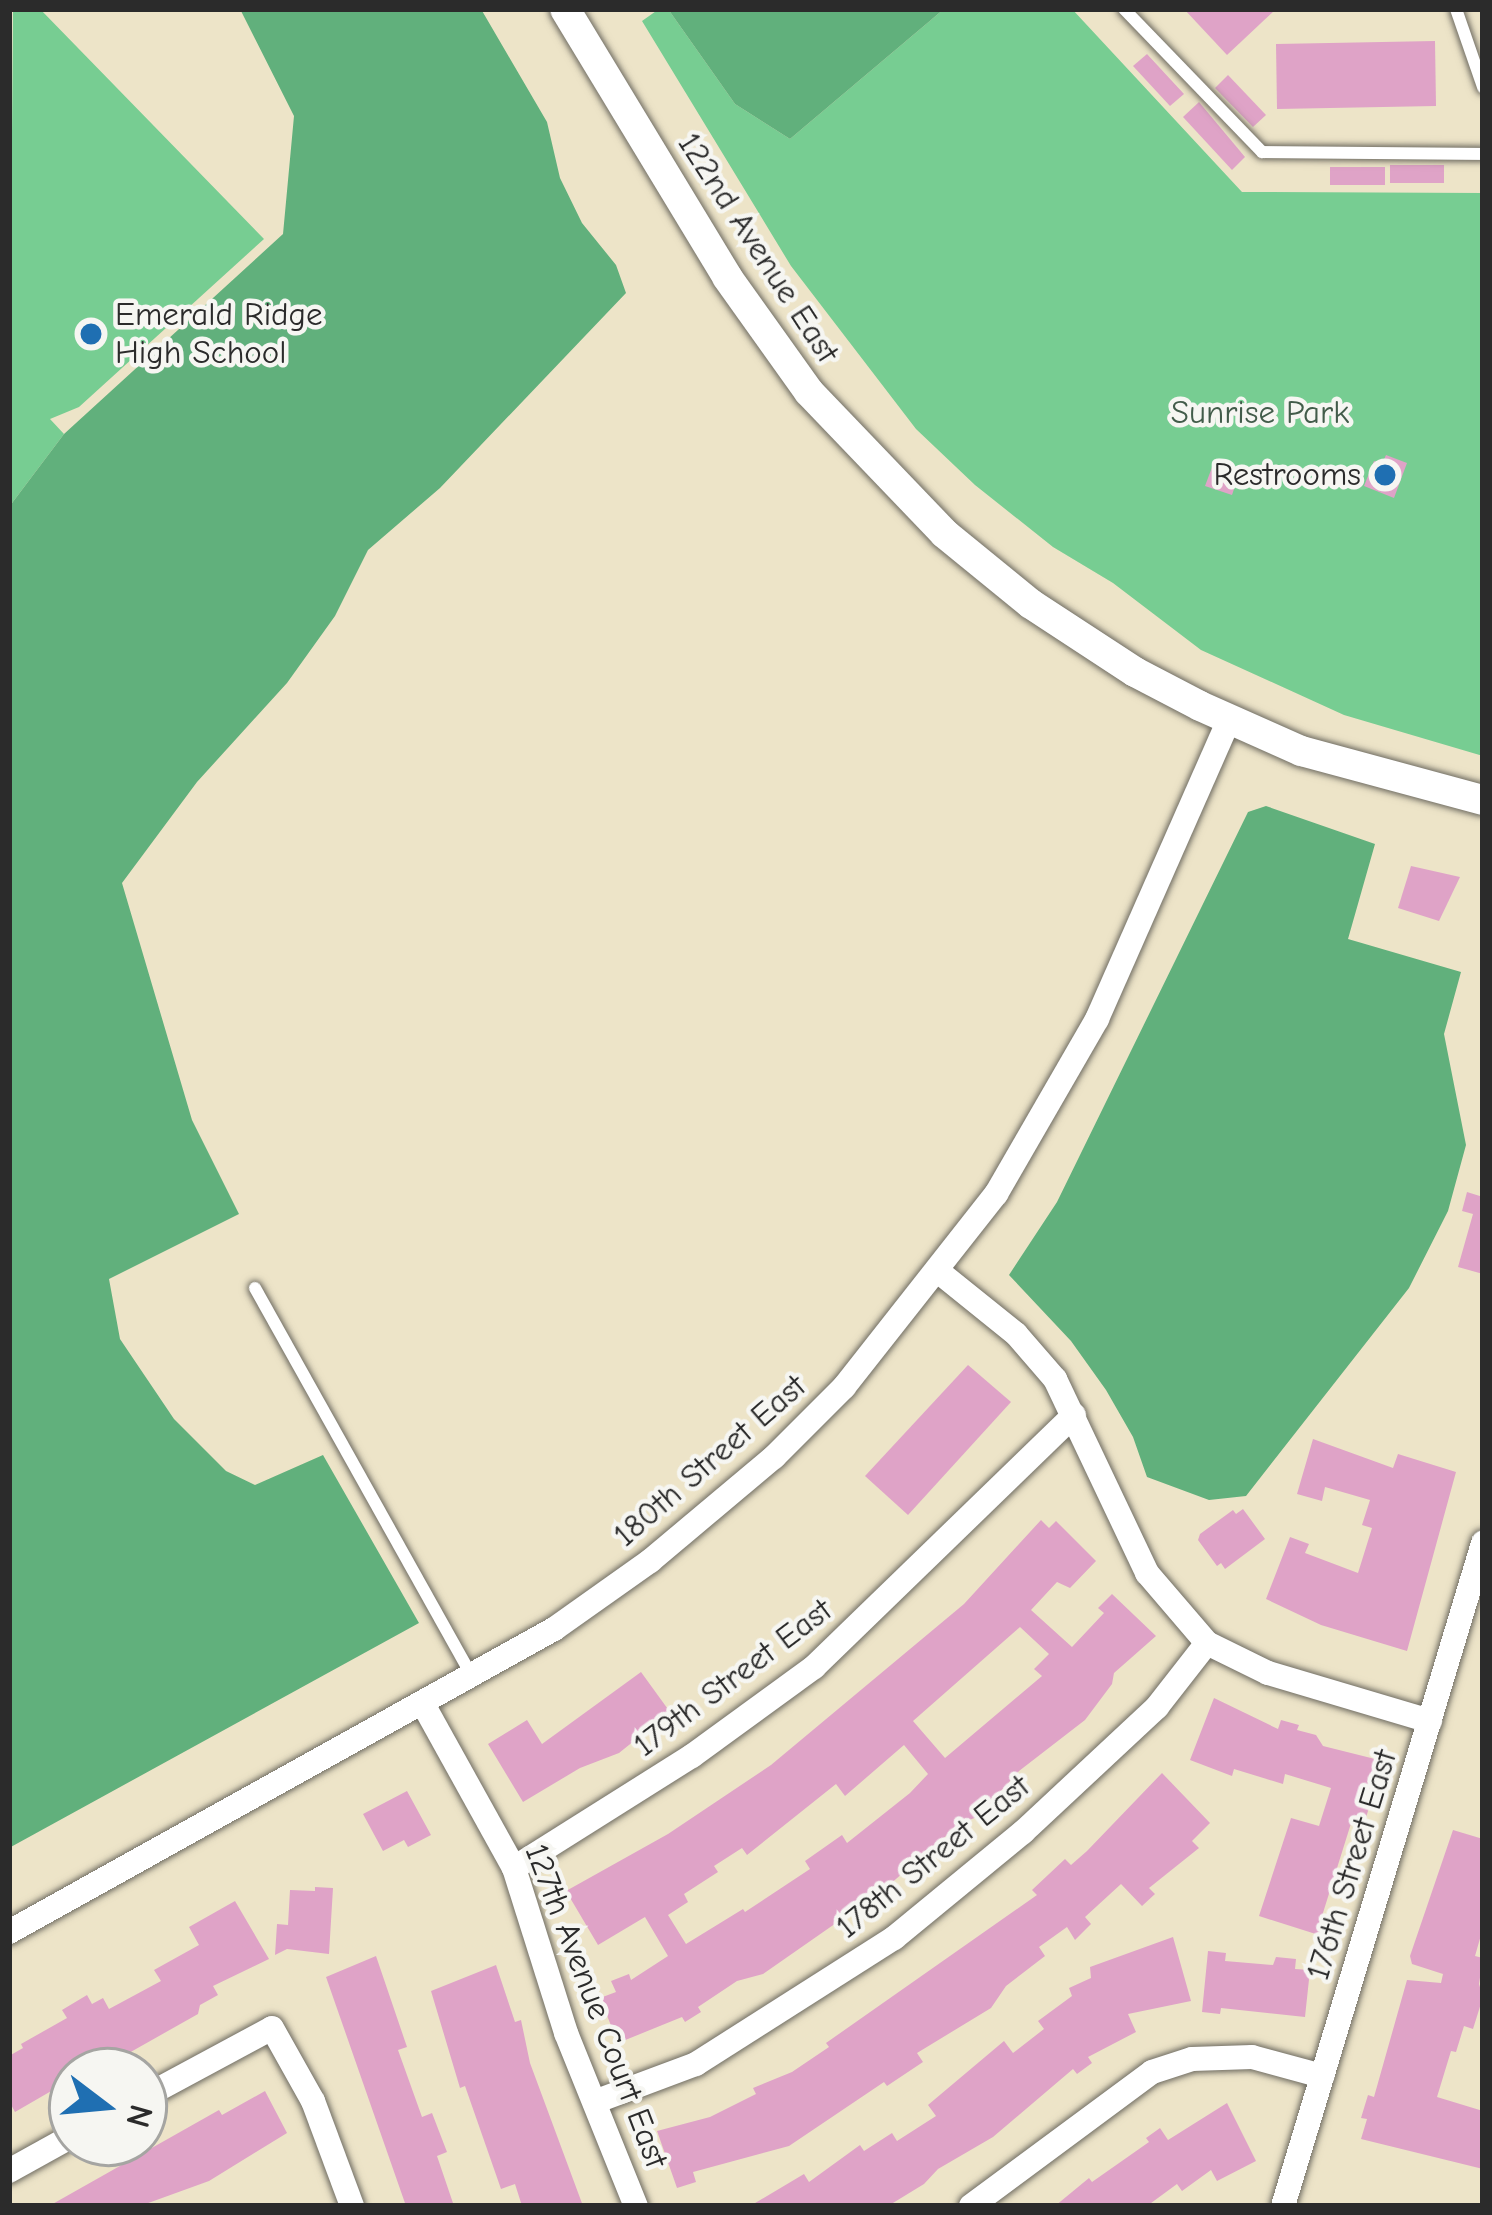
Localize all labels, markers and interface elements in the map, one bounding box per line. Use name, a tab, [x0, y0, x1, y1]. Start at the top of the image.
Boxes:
street label: 122nd Avenue East	[669, 126, 847, 370]
place label: Emerald Ridge High School	[115, 295, 323, 373]
marker: Emerald Ridge High School	[78, 321, 104, 347]
park label: Sunrise Park	[1171, 393, 1349, 433]
place label: Restrooms	[1214, 455, 1361, 495]
marker: Restrooms	[1372, 462, 1398, 488]
street label: 180th Street East	[606, 1367, 814, 1555]
street label: 179th Street East	[626, 1591, 840, 1765]
street label: 176th Street East	[1298, 1745, 1406, 1985]
street label: 178th Street East	[828, 1767, 1038, 1947]
street label: 127th Avenue Court East	[516, 1838, 676, 2174]
north arrow	[48, 2047, 168, 2167]
text: N	[118, 2101, 161, 2132]

